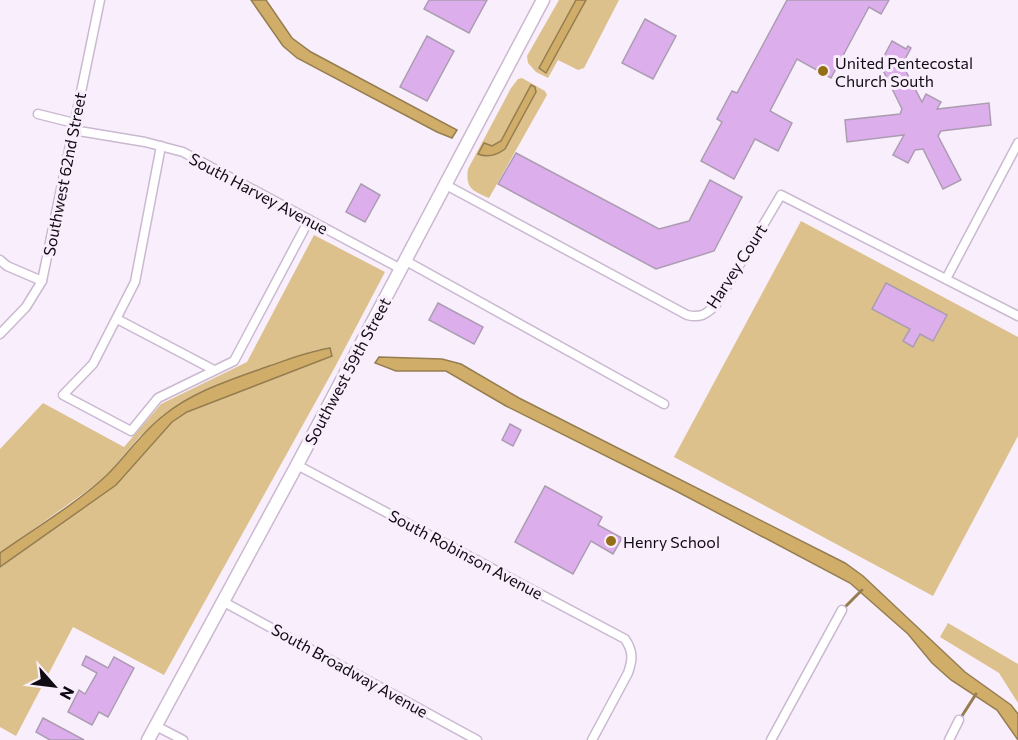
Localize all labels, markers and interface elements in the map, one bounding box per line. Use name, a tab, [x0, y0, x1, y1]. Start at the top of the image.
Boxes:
place label: United Pentecostal Church South	[835, 53, 973, 90]
marker: United Pentecostal Church South	[816, 64, 830, 78]
street label: Southwest 62nd Street	[39, 90, 89, 258]
street label: South Harvey Avenue	[186, 148, 332, 238]
street label: Harvey Court	[702, 220, 771, 312]
street label: Southwest 59th Street	[300, 294, 394, 448]
street label: South Robinson Avenue	[386, 505, 546, 603]
place label: Henry School	[623, 532, 720, 551]
marker: Henry School	[604, 534, 618, 548]
street label: South Broadway Avenue	[269, 619, 431, 721]
north arrow	[24, 656, 84, 716]
text: N	[56, 684, 79, 703]

